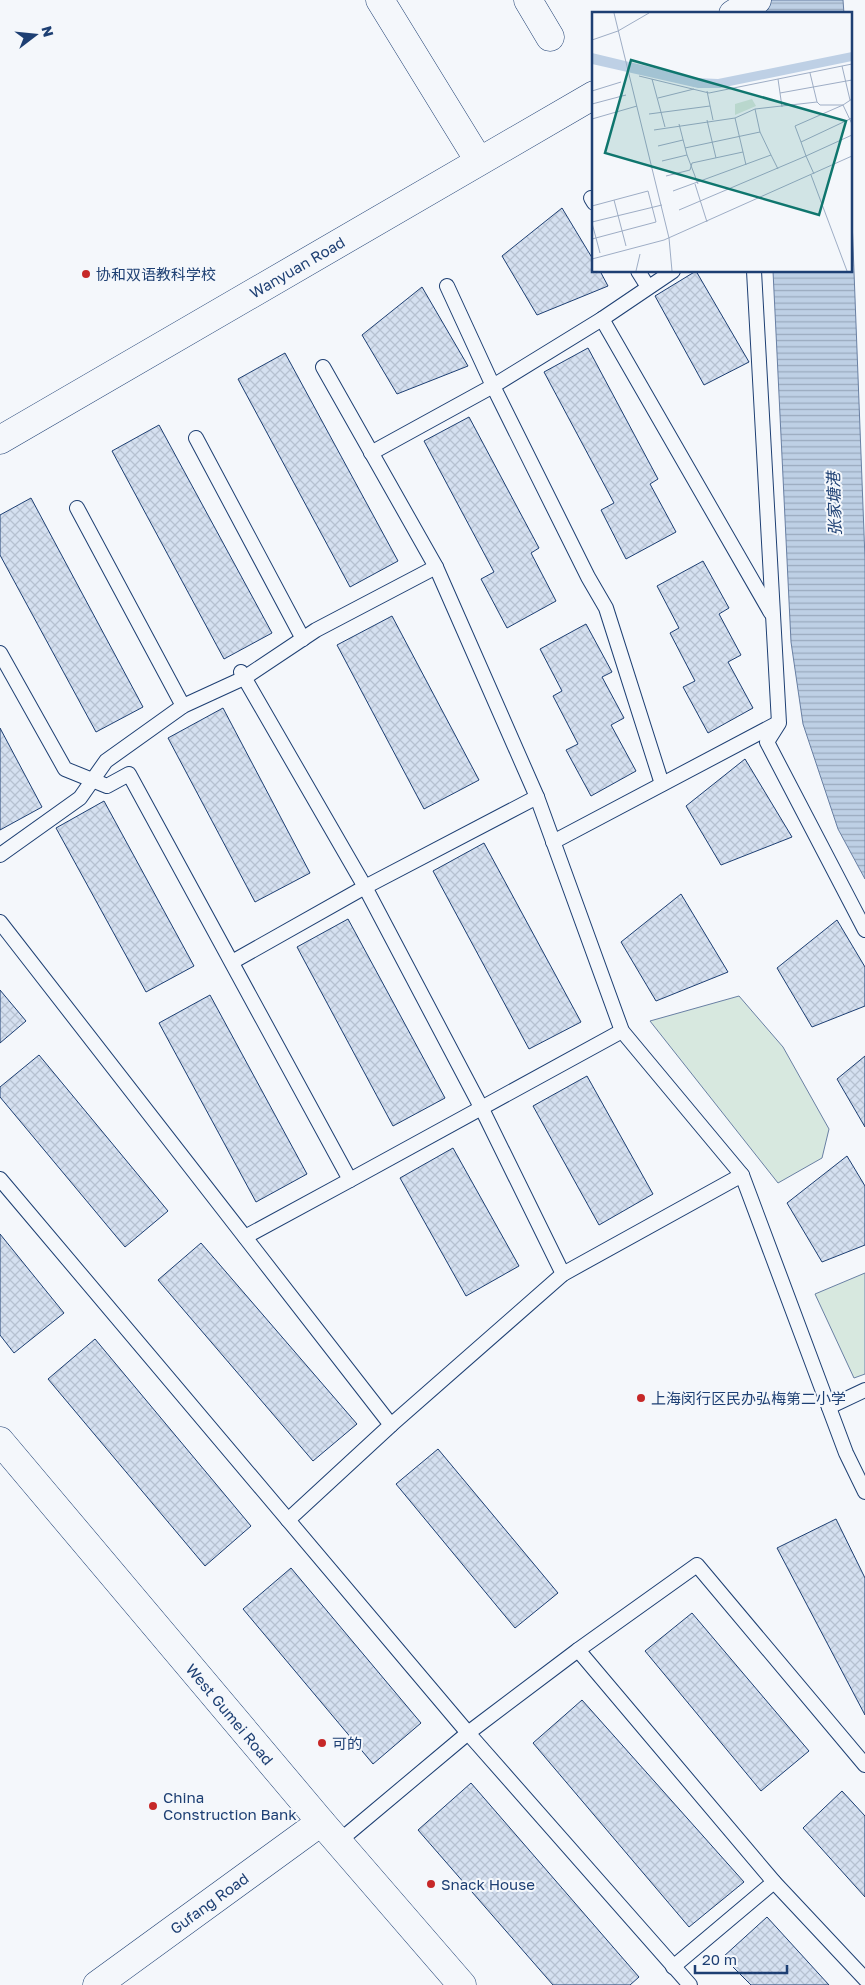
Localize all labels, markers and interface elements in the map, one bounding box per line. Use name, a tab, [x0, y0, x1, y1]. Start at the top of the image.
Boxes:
north arrow	[10, 10, 60, 60]
inset map	[592, 12, 852, 272]
text: N	[38, 24, 58, 39]
street label: Wanyuan Road	[246, 232, 348, 302]
place label: 协和双语教科学校	[96, 265, 216, 283]
marker: 协和双语教科学校	[80, 268, 92, 280]
water label: 张家塘港	[823, 470, 845, 536]
place label: 上海闵行区民办弘梅第二小学	[651, 1389, 846, 1407]
marker: 上海闵行区民办弘梅第二小学	[635, 1392, 647, 1404]
street label: West Gumei Road	[182, 1660, 278, 1768]
place label: 可的	[332, 1734, 362, 1752]
marker: 可的	[316, 1737, 328, 1749]
place label: China Construction Bank	[163, 1788, 297, 1823]
marker: China Construction Bank	[147, 1800, 159, 1812]
street label: Gufang Road	[166, 1869, 252, 1937]
place label: Snack House	[441, 1875, 535, 1893]
marker: Snack House	[425, 1878, 437, 1890]
scale bar	[695, 1942, 788, 1974]
text: 20 m	[702, 1950, 737, 1968]

